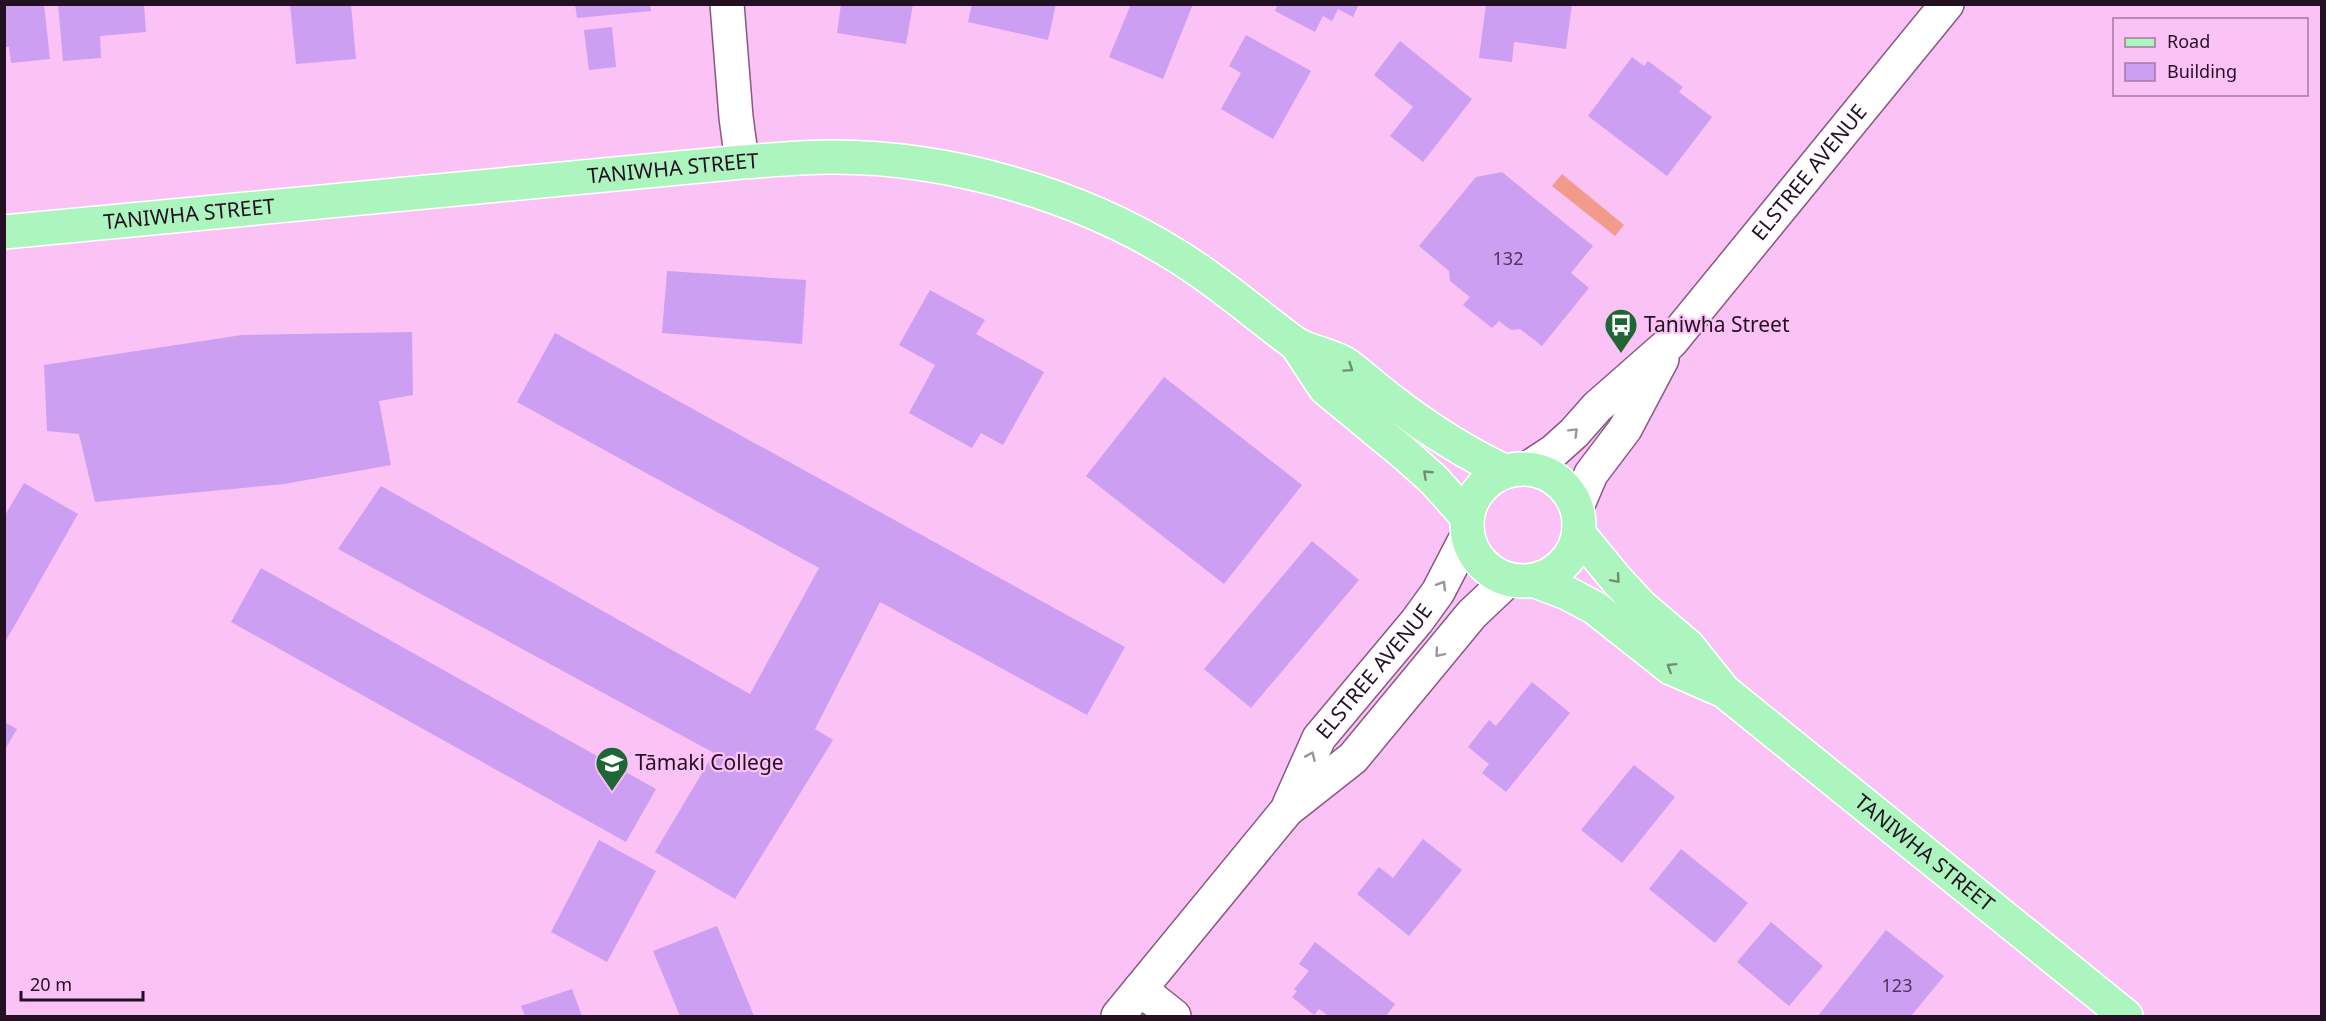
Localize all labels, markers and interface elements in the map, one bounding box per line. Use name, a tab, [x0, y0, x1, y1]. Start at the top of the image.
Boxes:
legend	[2113, 18, 2308, 96]
text: Road	[2167, 29, 2210, 53]
text: Building	[2167, 59, 2237, 83]
street label: ELSTREE AVENUE	[1745, 98, 1873, 246]
street label: TANIWHA STREET	[586, 146, 760, 190]
street label: TANIWHA STREET	[102, 191, 276, 236]
house number: 132	[1493, 246, 1523, 270]
bus stop icon: Taniwha Street	[1603, 307, 1639, 354]
place label: Taniwha Street	[1644, 310, 1790, 338]
one-way arrow	[1342, 361, 1353, 372]
one-way arrow	[1566, 429, 1577, 440]
one-way arrow	[1423, 470, 1434, 481]
one-way arrow	[1609, 573, 1620, 584]
one-way arrow	[1435, 581, 1446, 592]
street label: ELSTREE AVENUE	[1309, 598, 1438, 744]
one-way arrow	[1435, 646, 1446, 657]
one-way arrow	[1667, 662, 1677, 674]
school or university icon: Tāmaki College	[594, 745, 630, 792]
place label: Tāmaki College	[635, 748, 784, 776]
one-way arrow	[1303, 751, 1315, 762]
street label: TANIWHA STREET	[1849, 787, 2001, 917]
scale bar	[21, 964, 142, 1002]
text: 20 m	[30, 972, 72, 996]
house number: 123	[1882, 973, 1912, 997]

